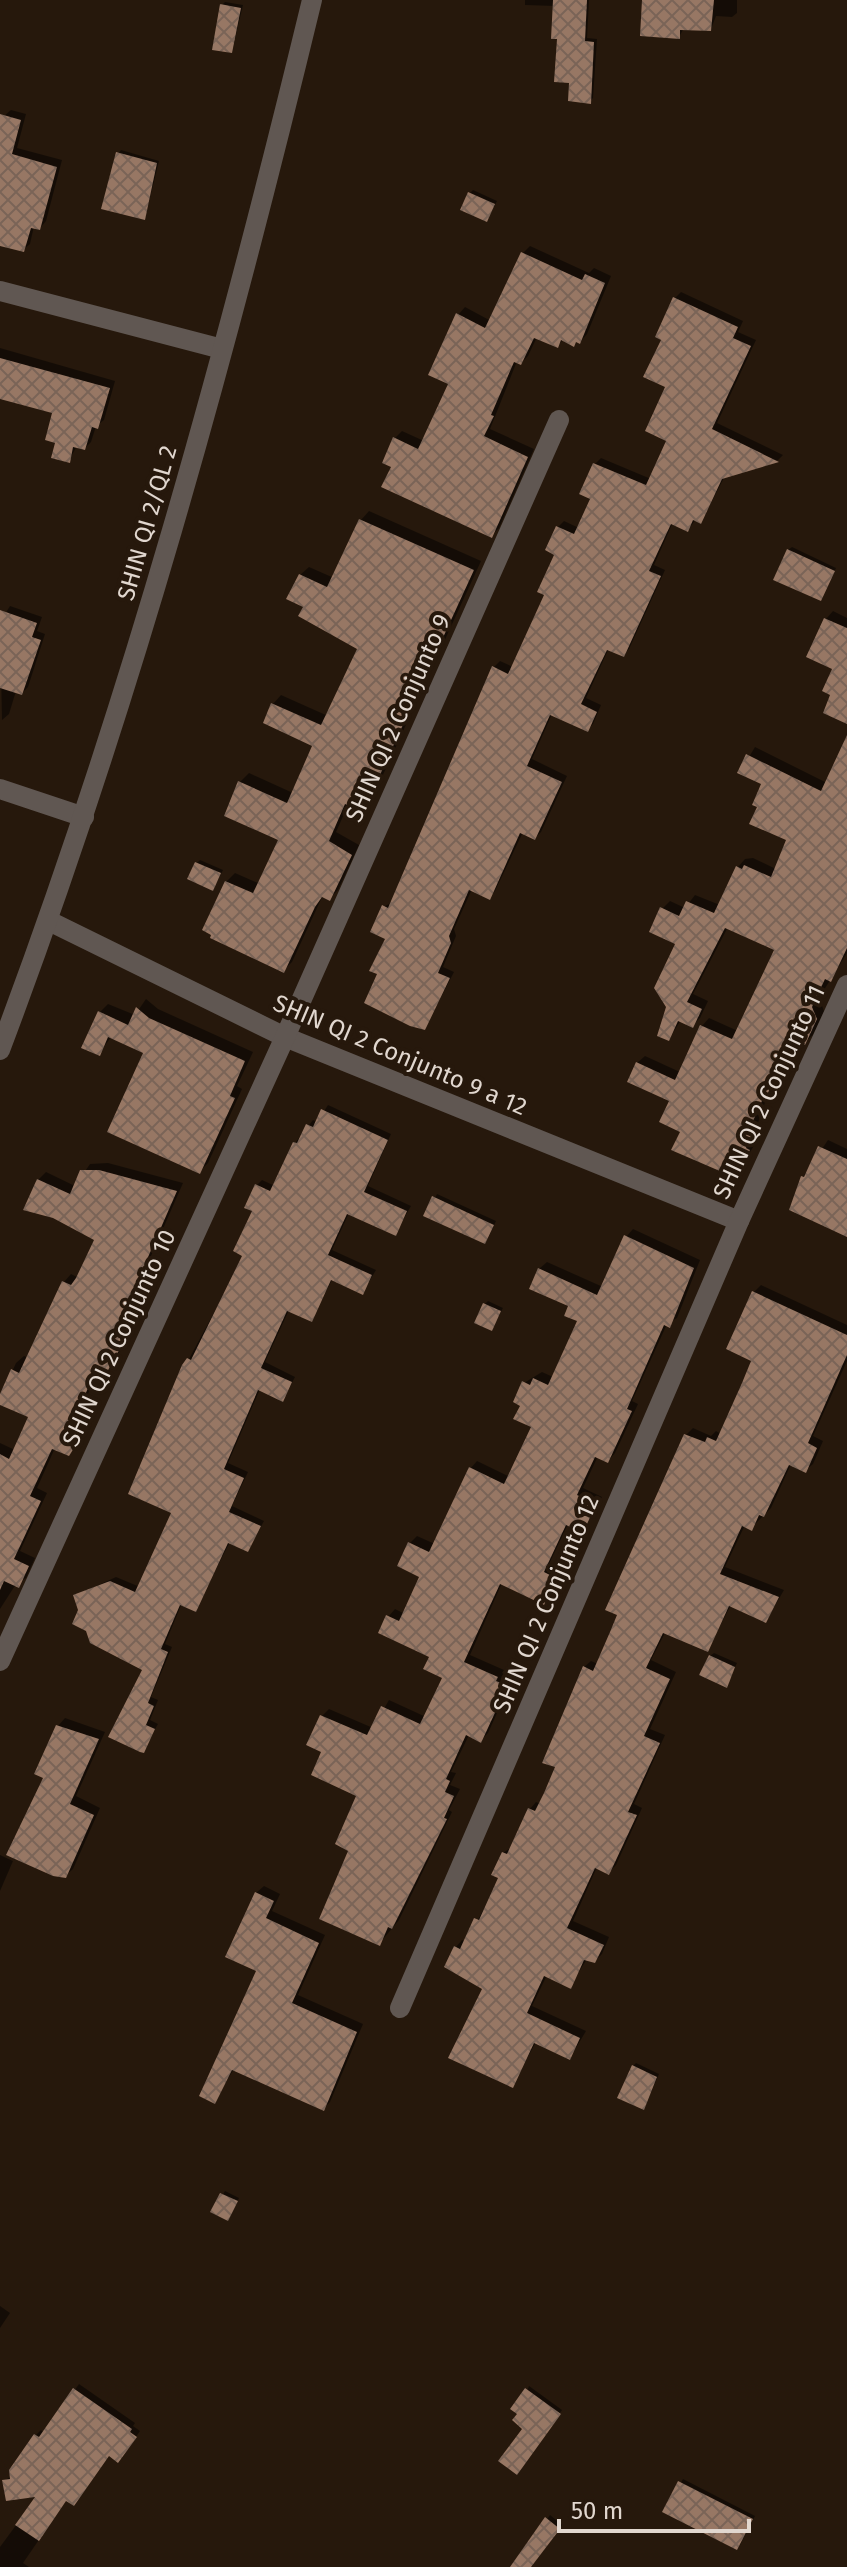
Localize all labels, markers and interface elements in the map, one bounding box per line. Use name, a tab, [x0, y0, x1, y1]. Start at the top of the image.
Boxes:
street label: SHIN QI 2/QL 2	[112, 442, 182, 604]
street label: SHIN QI 2 Conjunto 9	[340, 610, 456, 826]
street label: SHIN QI 2 Conjunto 11	[707, 981, 831, 1203]
street label: SHIN QI 2 Conjunto 9 a 12	[269, 989, 531, 1121]
street label: SHIN QI 2 Conjunto 10	[56, 1225, 182, 1451]
street label: SHIN QI 2 Conjunto 12	[487, 1491, 605, 1717]
scale bar	[559, 2483, 749, 2533]
text: 50 m	[571, 2497, 623, 2525]

